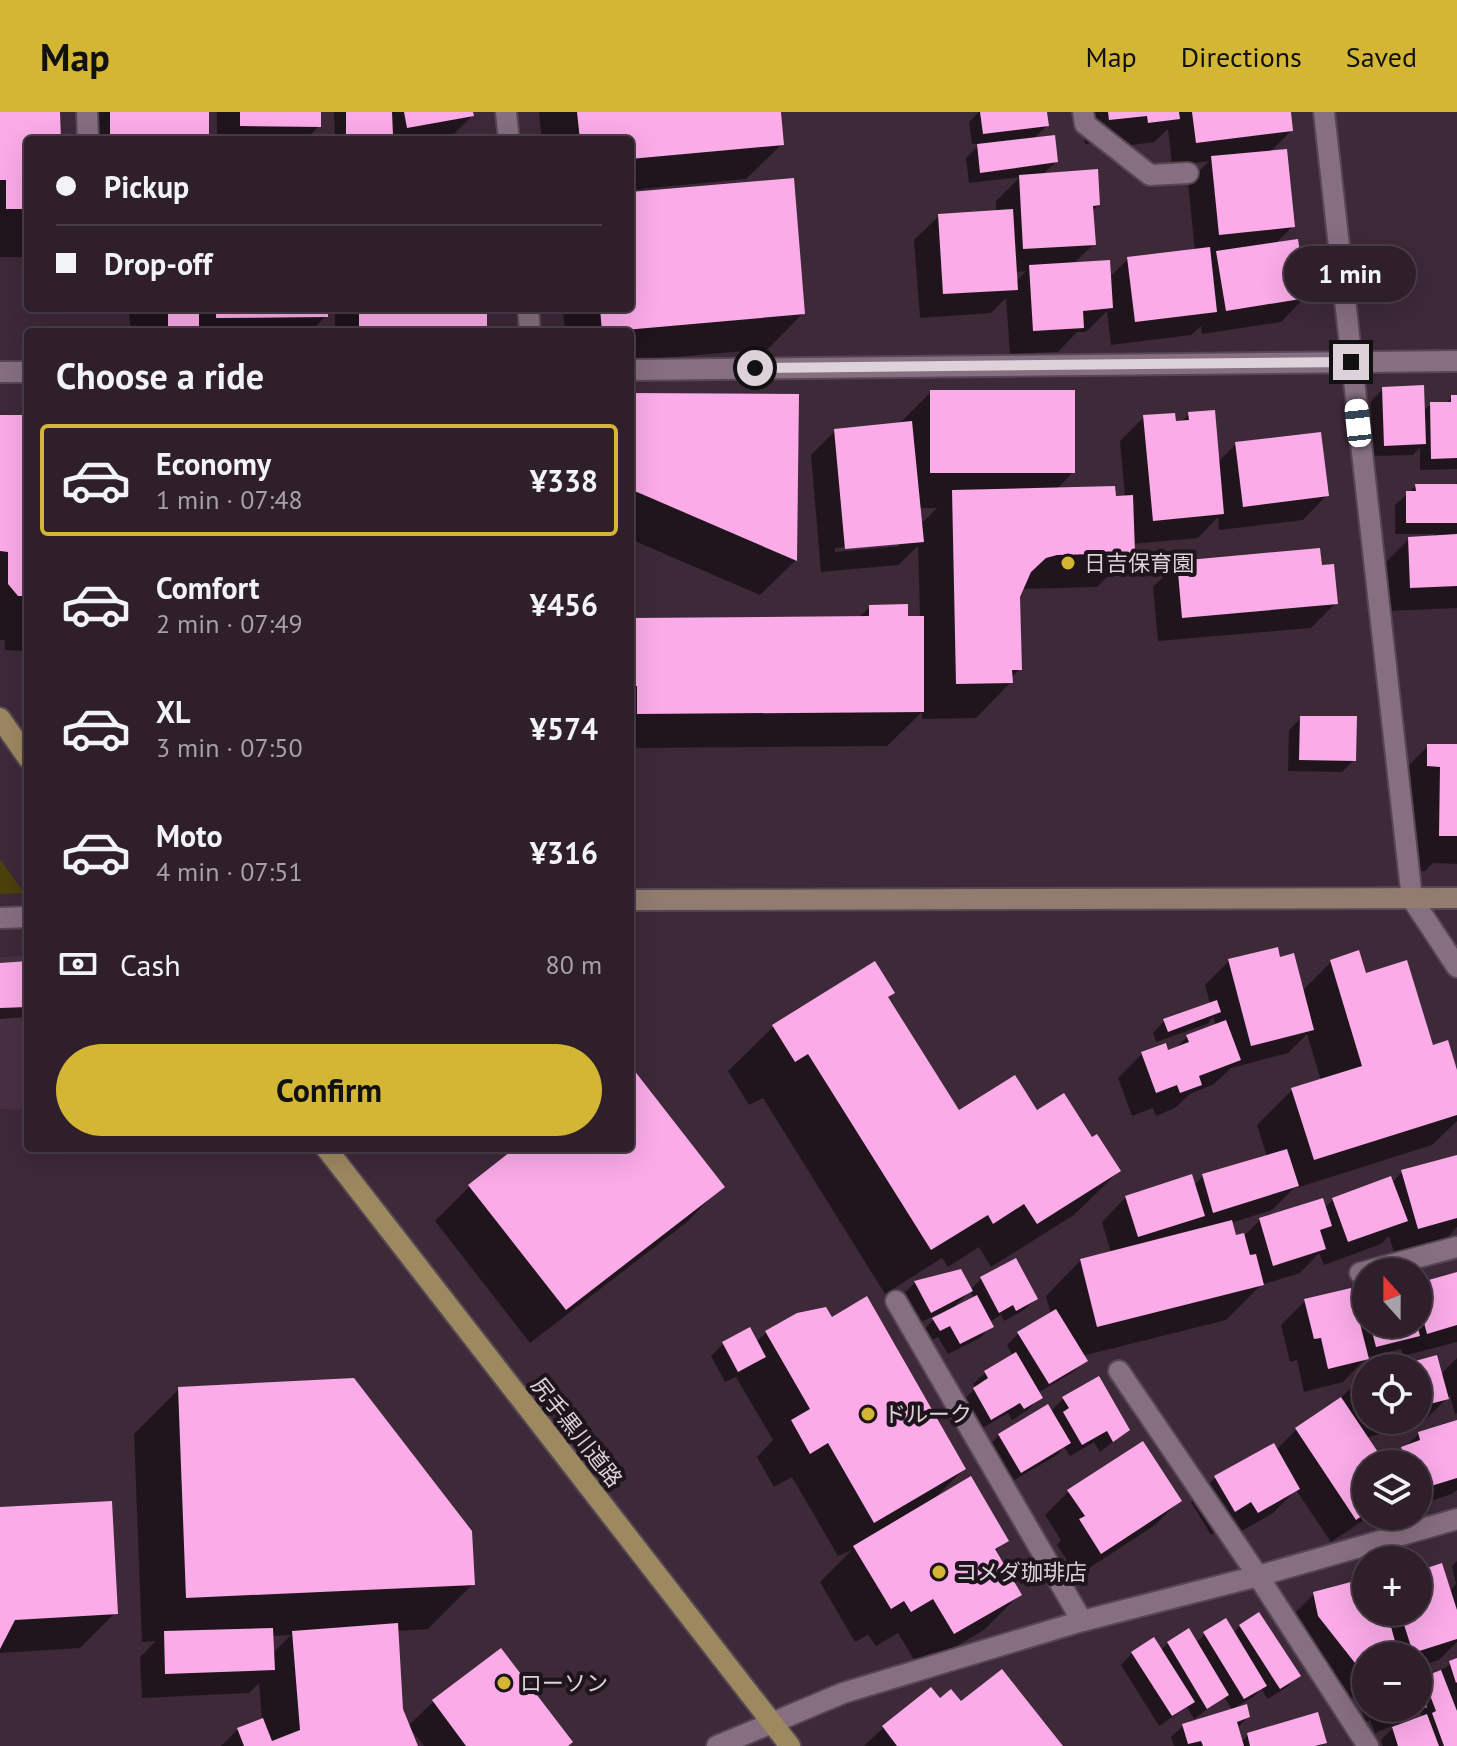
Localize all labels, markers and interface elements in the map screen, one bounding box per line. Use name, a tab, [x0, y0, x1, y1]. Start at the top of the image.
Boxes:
text: Map	[40, 32, 110, 81]
text: Map	[1086, 38, 1137, 75]
text: Directions	[1181, 38, 1302, 75]
text: Saved	[1346, 38, 1417, 75]
text: Pickup	[104, 167, 189, 206]
text: Drop-off	[104, 244, 212, 283]
callout: 1 min	[1285, 246, 1417, 302]
text: 1 min	[1318, 257, 1382, 290]
route end	[1333, 344, 1369, 380]
route start	[737, 350, 773, 386]
text: Choose a ride	[56, 352, 264, 399]
car	[1344, 398, 1372, 448]
icon: car	[60, 444, 132, 516]
text: Economy	[156, 444, 271, 483]
text: ¥338	[530, 461, 598, 500]
text: 1 min · 07:48	[156, 483, 303, 516]
place label: 日吉保育園	[1084, 549, 1194, 577]
marker: 日吉保育園	[1059, 554, 1077, 572]
icon: car	[60, 568, 132, 640]
text: Comfort	[156, 568, 259, 607]
text: ¥456	[530, 585, 598, 624]
text: 2 min · 07:49	[156, 607, 303, 640]
icon: car	[60, 692, 132, 764]
text: XL	[156, 692, 190, 731]
text: ¥574	[530, 709, 598, 748]
text: 3 min · 07:50	[156, 731, 303, 764]
icon: car	[60, 816, 132, 888]
text: Moto	[156, 816, 223, 855]
text: ¥316	[530, 833, 598, 872]
text: 4 min · 07:51	[156, 855, 303, 888]
icon: cash	[56, 942, 100, 986]
text: Cash	[120, 945, 181, 984]
text: 80 m	[546, 948, 602, 981]
button: Confirm	[56, 1044, 602, 1136]
north arrow	[1352, 1258, 1432, 1338]
map controls	[1352, 1258, 1432, 1722]
button: locate	[1352, 1354, 1432, 1434]
street label: 尻手黒川道路	[525, 1371, 629, 1493]
place label: ドルーク	[884, 1400, 972, 1428]
marker: ドルーク	[859, 1405, 877, 1423]
button: layers	[1352, 1450, 1432, 1530]
button: +	[1352, 1546, 1432, 1626]
place label: コメダ珈琲店	[955, 1558, 1087, 1586]
marker: コメダ珈琲店	[930, 1563, 948, 1581]
button: −	[1352, 1642, 1432, 1722]
place label: ローソン	[520, 1669, 608, 1697]
marker: ローソン	[495, 1674, 513, 1692]

